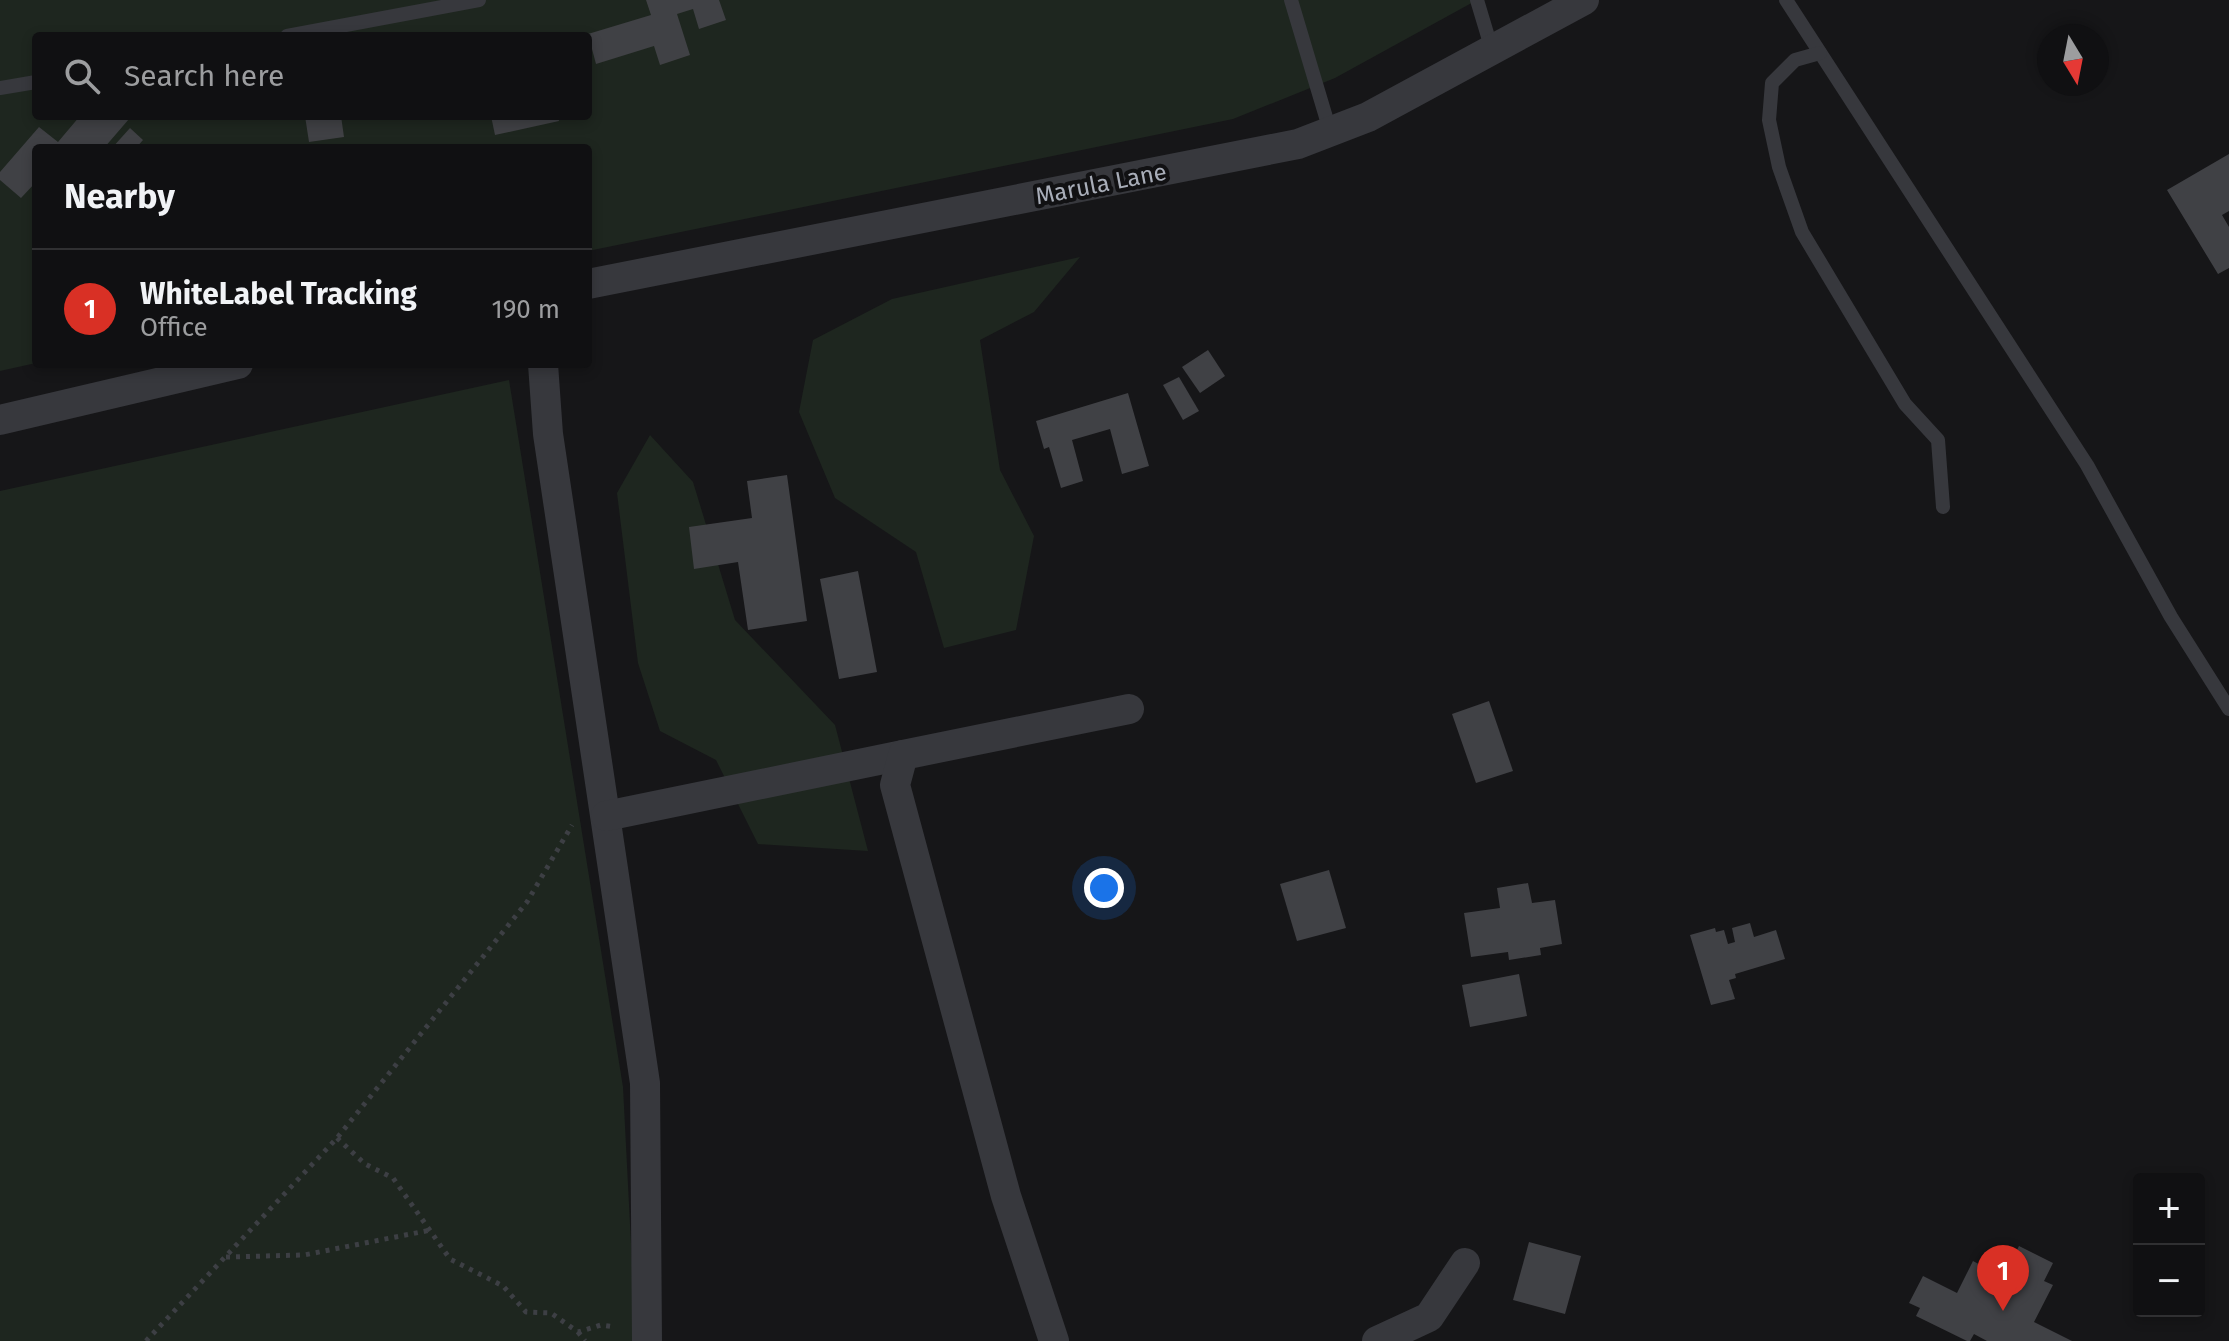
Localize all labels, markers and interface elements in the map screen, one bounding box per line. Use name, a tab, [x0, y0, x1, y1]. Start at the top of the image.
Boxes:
north arrow	[2037, 24, 2109, 96]
search box	[32, 32, 592, 120]
icon: search	[60, 54, 104, 98]
text: Search here	[124, 58, 284, 94]
street label: Marula Lane	[1033, 158, 1169, 210]
text: Nearby	[64, 176, 175, 217]
text: WhiteLabel Tracking	[140, 276, 417, 312]
text: 1	[84, 294, 96, 325]
text: 190 m	[491, 294, 560, 325]
text: Office	[140, 312, 208, 343]
your location	[1084, 868, 1124, 908]
map controls	[2133, 1173, 2205, 1317]
button: +	[2133, 1173, 2205, 1245]
pin: 1	[1977, 1245, 2029, 1311]
button: −	[2133, 1245, 2205, 1317]

